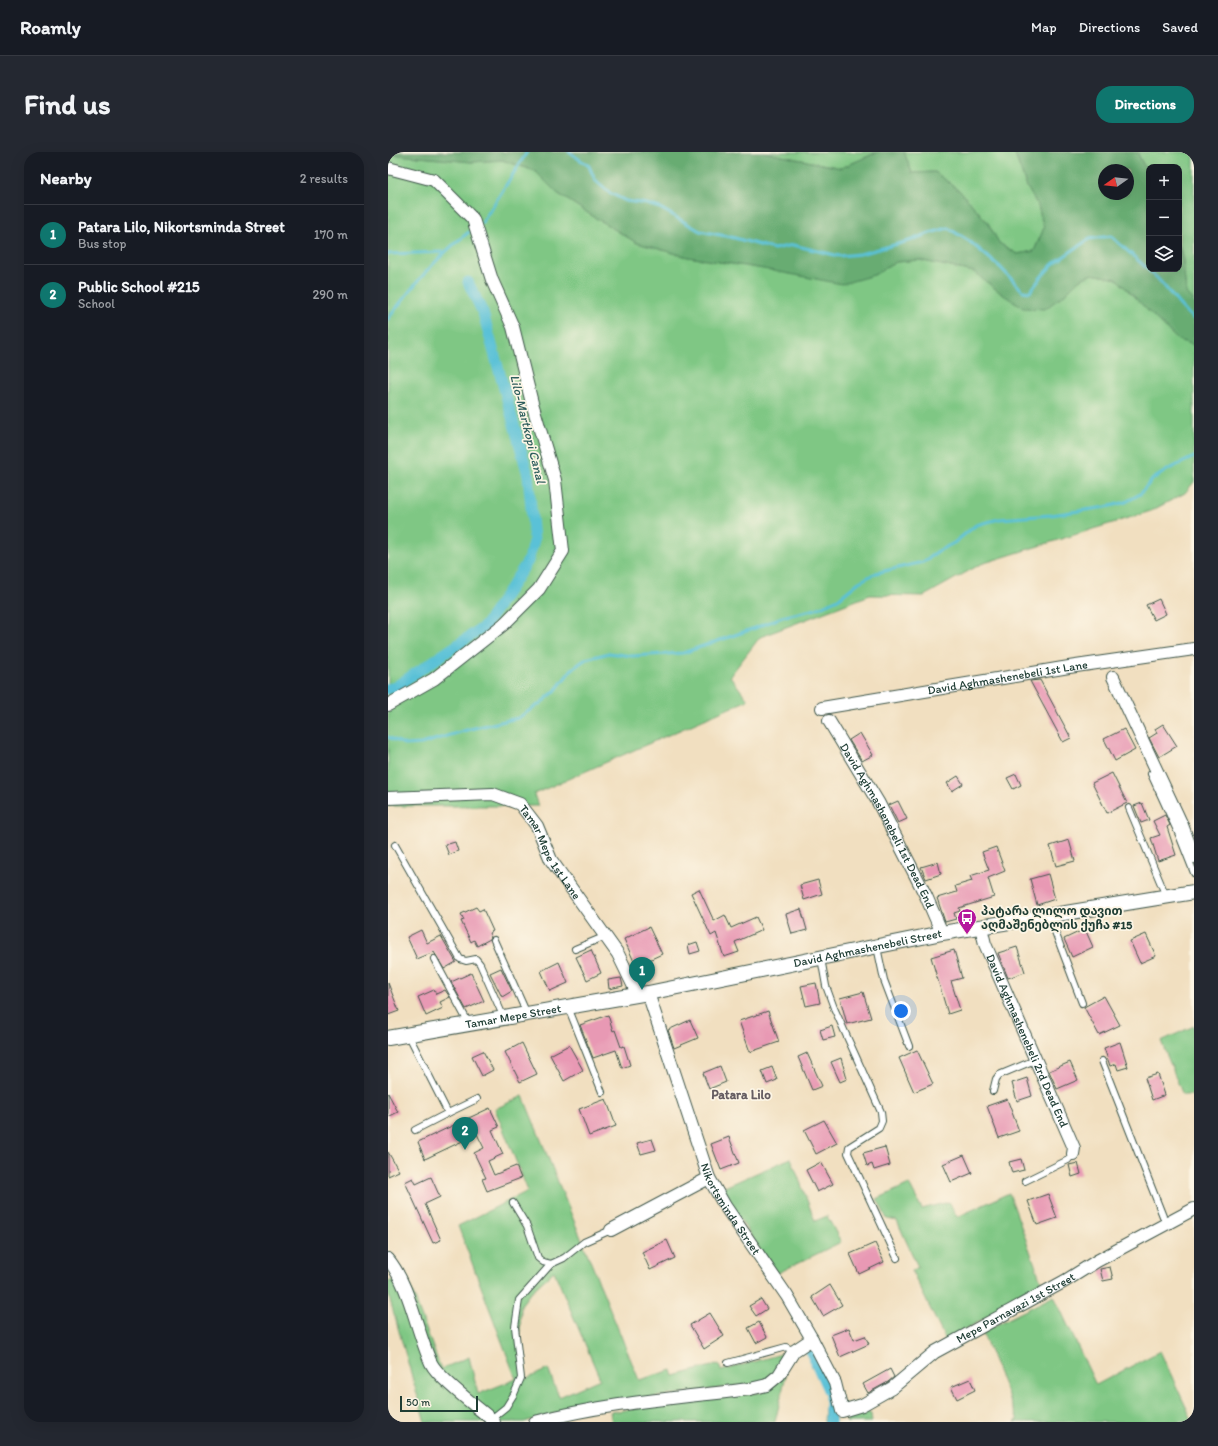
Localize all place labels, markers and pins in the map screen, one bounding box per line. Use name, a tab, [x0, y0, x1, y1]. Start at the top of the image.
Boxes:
place label: პატარა ლილო დავით აღმაშენებლის ქუჩა #15	[981, 904, 1133, 933]
bus stop icon: პატარა ლილო დავით აღმაშენებლის ქუჩა #15	[956, 907, 978, 935]
pin: 1	[629, 957, 655, 990]
pin: 2	[452, 1117, 478, 1150]

